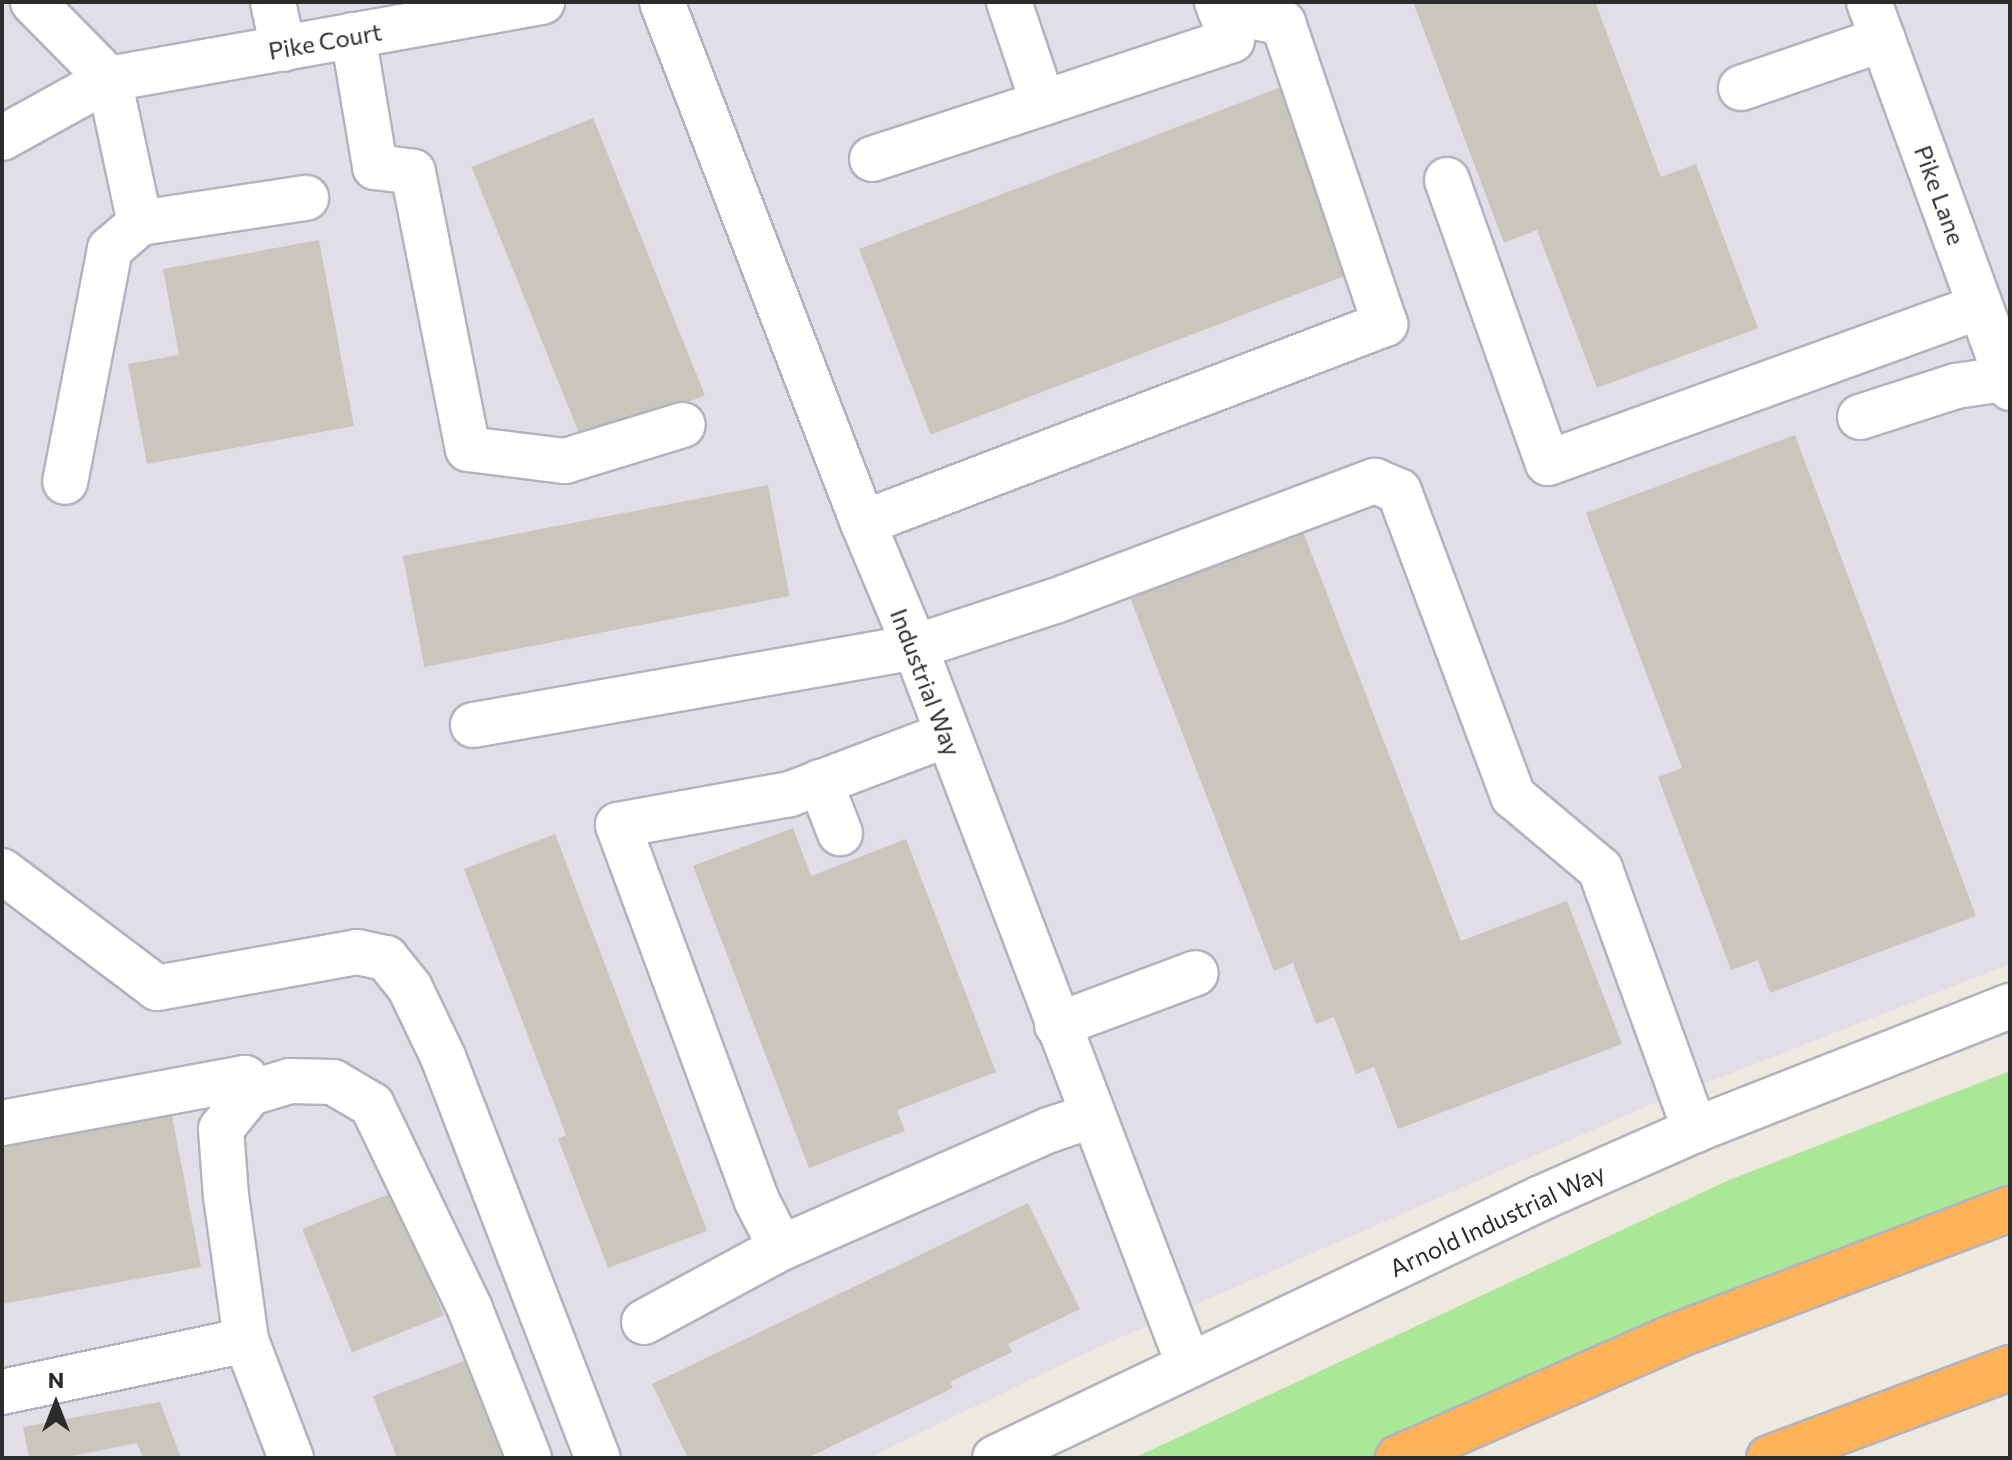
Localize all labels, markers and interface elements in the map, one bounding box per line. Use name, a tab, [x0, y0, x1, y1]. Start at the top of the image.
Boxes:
street label: Pike Court	[266, 17, 384, 65]
street label: Pike Lane	[1909, 141, 1971, 249]
street label: Industrial Way	[885, 604, 967, 760]
street label: Arnold Industrial Way	[1385, 1157, 1609, 1283]
north arrow	[16, 1364, 96, 1444]
text: N	[48, 1366, 64, 1393]

